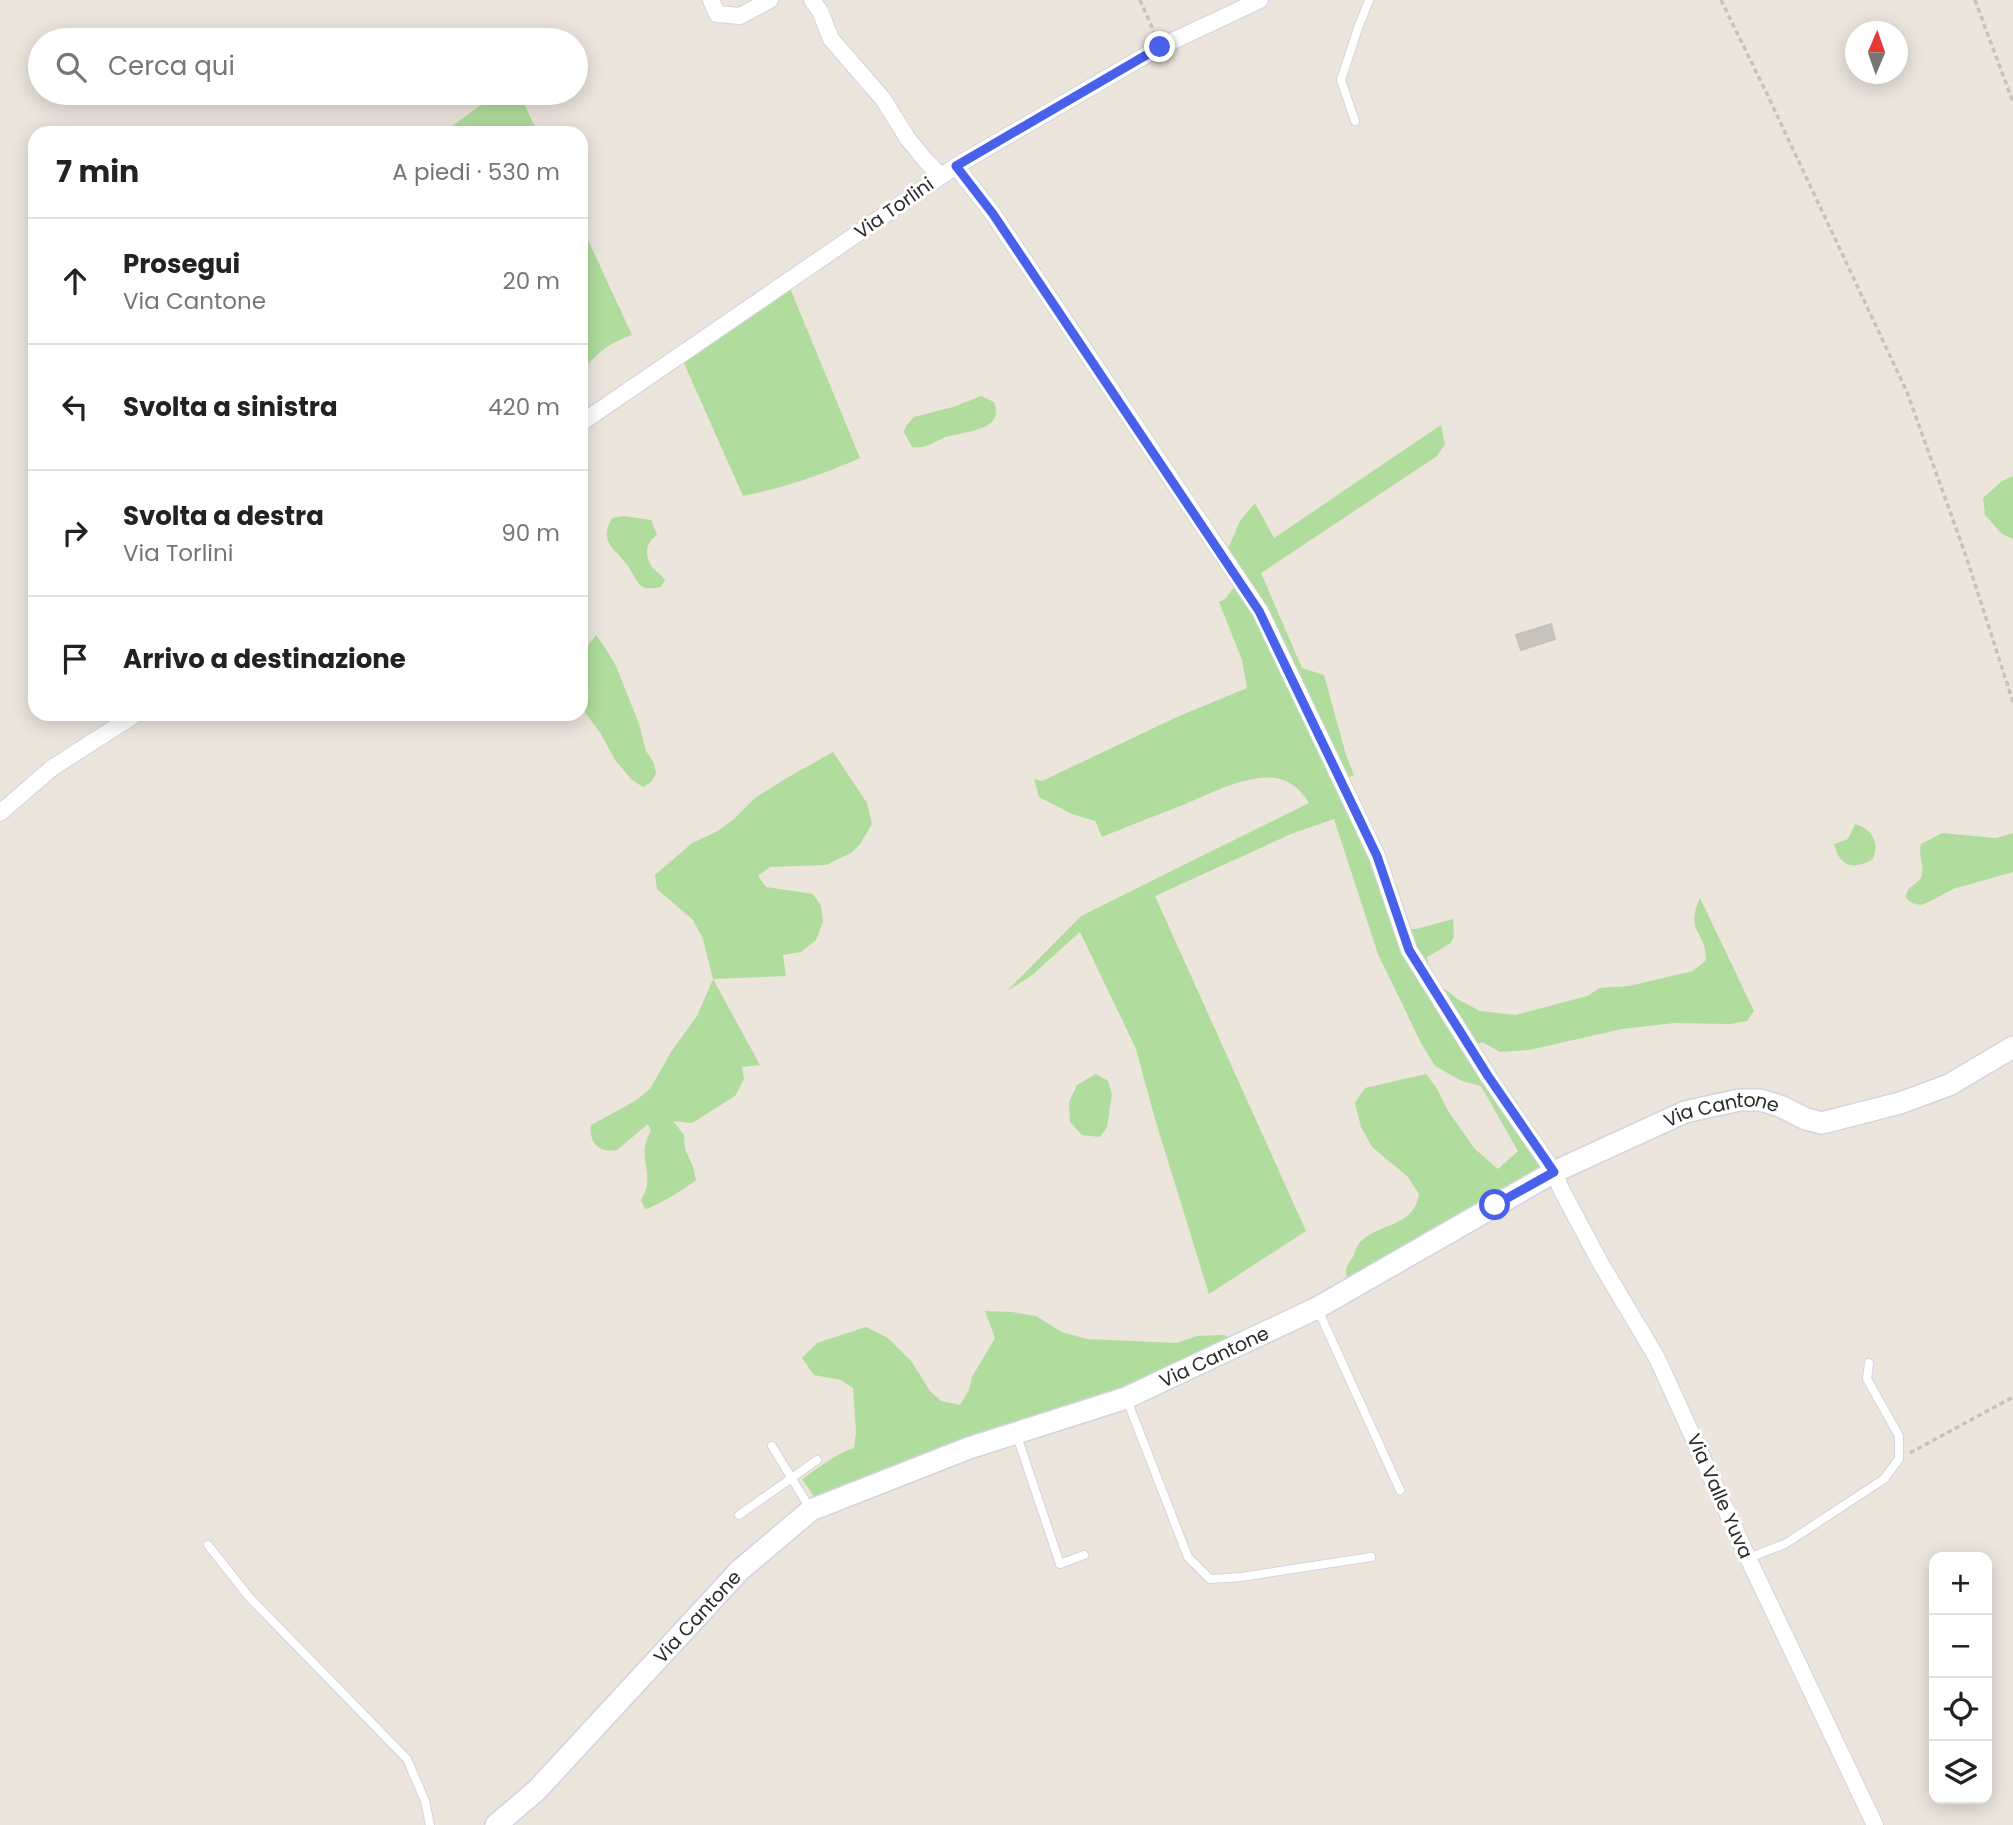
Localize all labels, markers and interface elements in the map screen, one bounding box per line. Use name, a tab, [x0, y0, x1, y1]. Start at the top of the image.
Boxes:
north arrow	[1845, 21, 1908, 84]
search box	[28, 28, 588, 105]
route end	[1144, 31, 1175, 62]
icon: search	[52, 48, 90, 86]
text: Cerca qui	[108, 48, 235, 84]
text: 7 min	[56, 150, 139, 193]
text: A piedi · 530 m	[392, 156, 560, 188]
street label: Via Torlini	[849, 171, 939, 245]
text: Prosegui	[123, 246, 240, 282]
icon: ahead	[56, 262, 94, 300]
text: 20 m	[502, 265, 560, 297]
text: Via Cantone	[123, 285, 266, 317]
icon: left	[56, 388, 94, 426]
text: Svolta a sinistra	[123, 389, 338, 425]
text: 420 m	[488, 391, 560, 423]
text: Svolta a destra	[123, 498, 324, 534]
icon: right	[56, 514, 94, 552]
text: 90 m	[501, 517, 560, 549]
text: Via Torlini	[123, 537, 233, 569]
icon: arrive	[56, 640, 94, 678]
text: Arrivo a destinazione	[123, 641, 406, 677]
street label: Via Cantone	[1659, 1086, 1783, 1134]
route start	[1479, 1189, 1510, 1220]
street label: Via Cantone	[1155, 1319, 1273, 1394]
street label: Via Valle Yuva	[1680, 1429, 1760, 1563]
map controls	[1929, 1552, 1992, 1804]
button: +	[1929, 1552, 1992, 1615]
street label: Via Cantone	[647, 1564, 747, 1669]
button: −	[1929, 1615, 1992, 1678]
button: locate	[1929, 1678, 1992, 1741]
button: layers	[1929, 1741, 1992, 1804]

